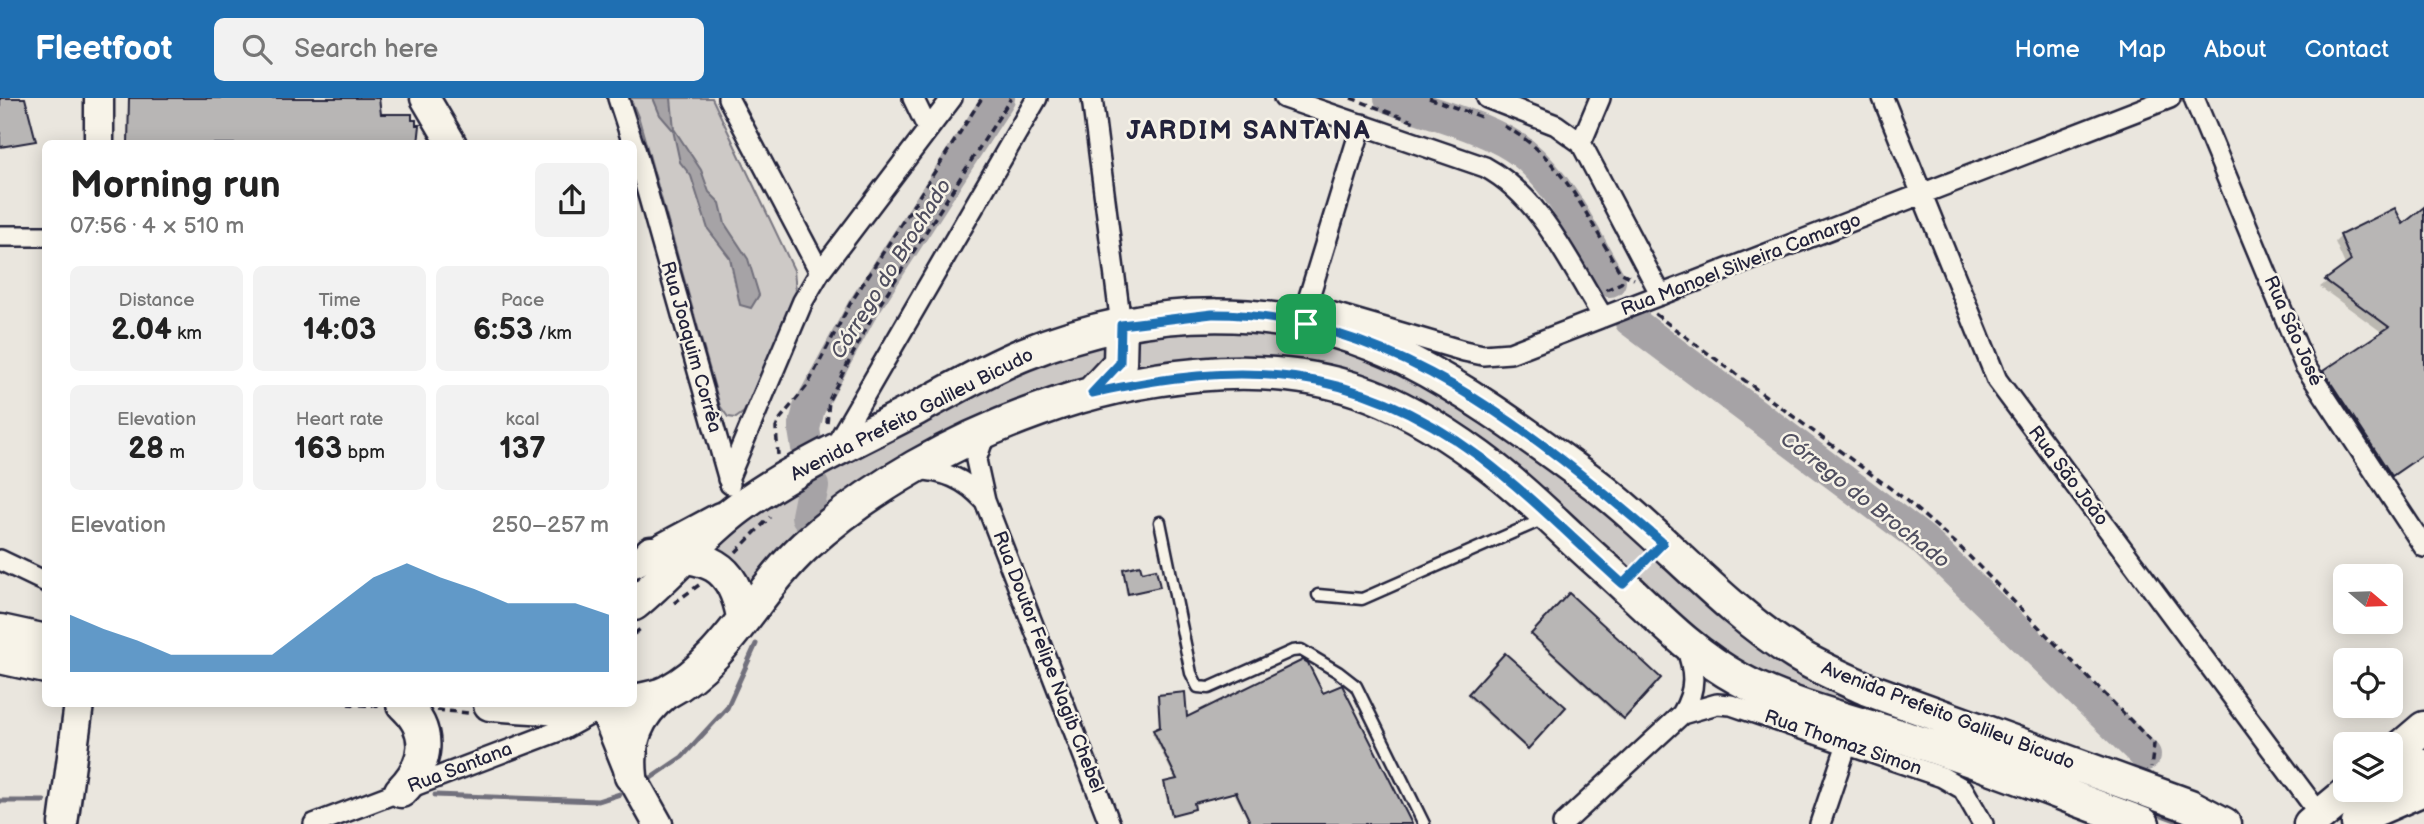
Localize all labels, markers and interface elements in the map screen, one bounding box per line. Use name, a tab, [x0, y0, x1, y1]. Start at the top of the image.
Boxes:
search box	[214, 18, 704, 81]
text: Fleetfoot	[35, 29, 172, 69]
icon: search	[238, 30, 276, 68]
text: Search here	[294, 34, 438, 65]
text: Home	[2015, 35, 2080, 64]
text: Map	[2118, 35, 2166, 64]
text: About	[2204, 35, 2266, 64]
text: Contact	[2304, 35, 2389, 64]
district label: JARDIM SANTANA	[1126, 116, 1372, 147]
text: Morning run	[70, 163, 281, 208]
button: share	[535, 163, 609, 237]
water label: Córrego do Brochado	[825, 175, 957, 363]
street label: Rua Manoel Silveira Camargo	[1618, 209, 1864, 321]
text: 07:56 · 4 × 510 m	[70, 212, 244, 240]
street label: Rua Joaquim Corrêa	[656, 259, 726, 435]
street label: Rua São José	[2258, 272, 2328, 390]
text: Distance	[119, 289, 194, 312]
text: Time	[318, 289, 361, 312]
text: Pace	[501, 289, 544, 312]
pin	[1276, 294, 1336, 354]
icon: arrive	[1287, 305, 1325, 343]
text: 2.04	[111, 312, 172, 348]
text: 14:03	[303, 312, 376, 348]
text: 6:53	[473, 312, 533, 348]
text: km	[172, 322, 202, 345]
text: /km	[533, 322, 572, 345]
street label: Avenida Prefeito Galileu Bicudo	[787, 344, 1037, 486]
text: Elevation	[117, 408, 196, 431]
text: Heart rate	[296, 408, 383, 431]
text: kcal	[505, 408, 540, 431]
street label: Rua São João	[2023, 422, 2113, 530]
water label: Córrego do Brochado	[1776, 426, 1954, 574]
text: 28	[128, 431, 164, 467]
text: 163	[294, 431, 342, 467]
text: 137	[499, 431, 546, 467]
text: m	[164, 441, 185, 464]
text: bpm	[342, 441, 385, 464]
text: Elevation	[70, 511, 166, 539]
text: 250–257 m	[492, 511, 609, 539]
street label: Rua Doutor Felipe Nagib Chebel	[987, 528, 1109, 796]
north arrow	[2333, 564, 2403, 634]
map controls	[2333, 564, 2403, 802]
button: locate	[2333, 648, 2403, 718]
street label: Avenida Prefeito Galileu Bicudo	[1818, 657, 2078, 775]
street label: Rua Thomaz Simon	[1761, 705, 1925, 781]
button: layers	[2333, 732, 2403, 802]
street label: Rua Santana	[405, 738, 515, 798]

